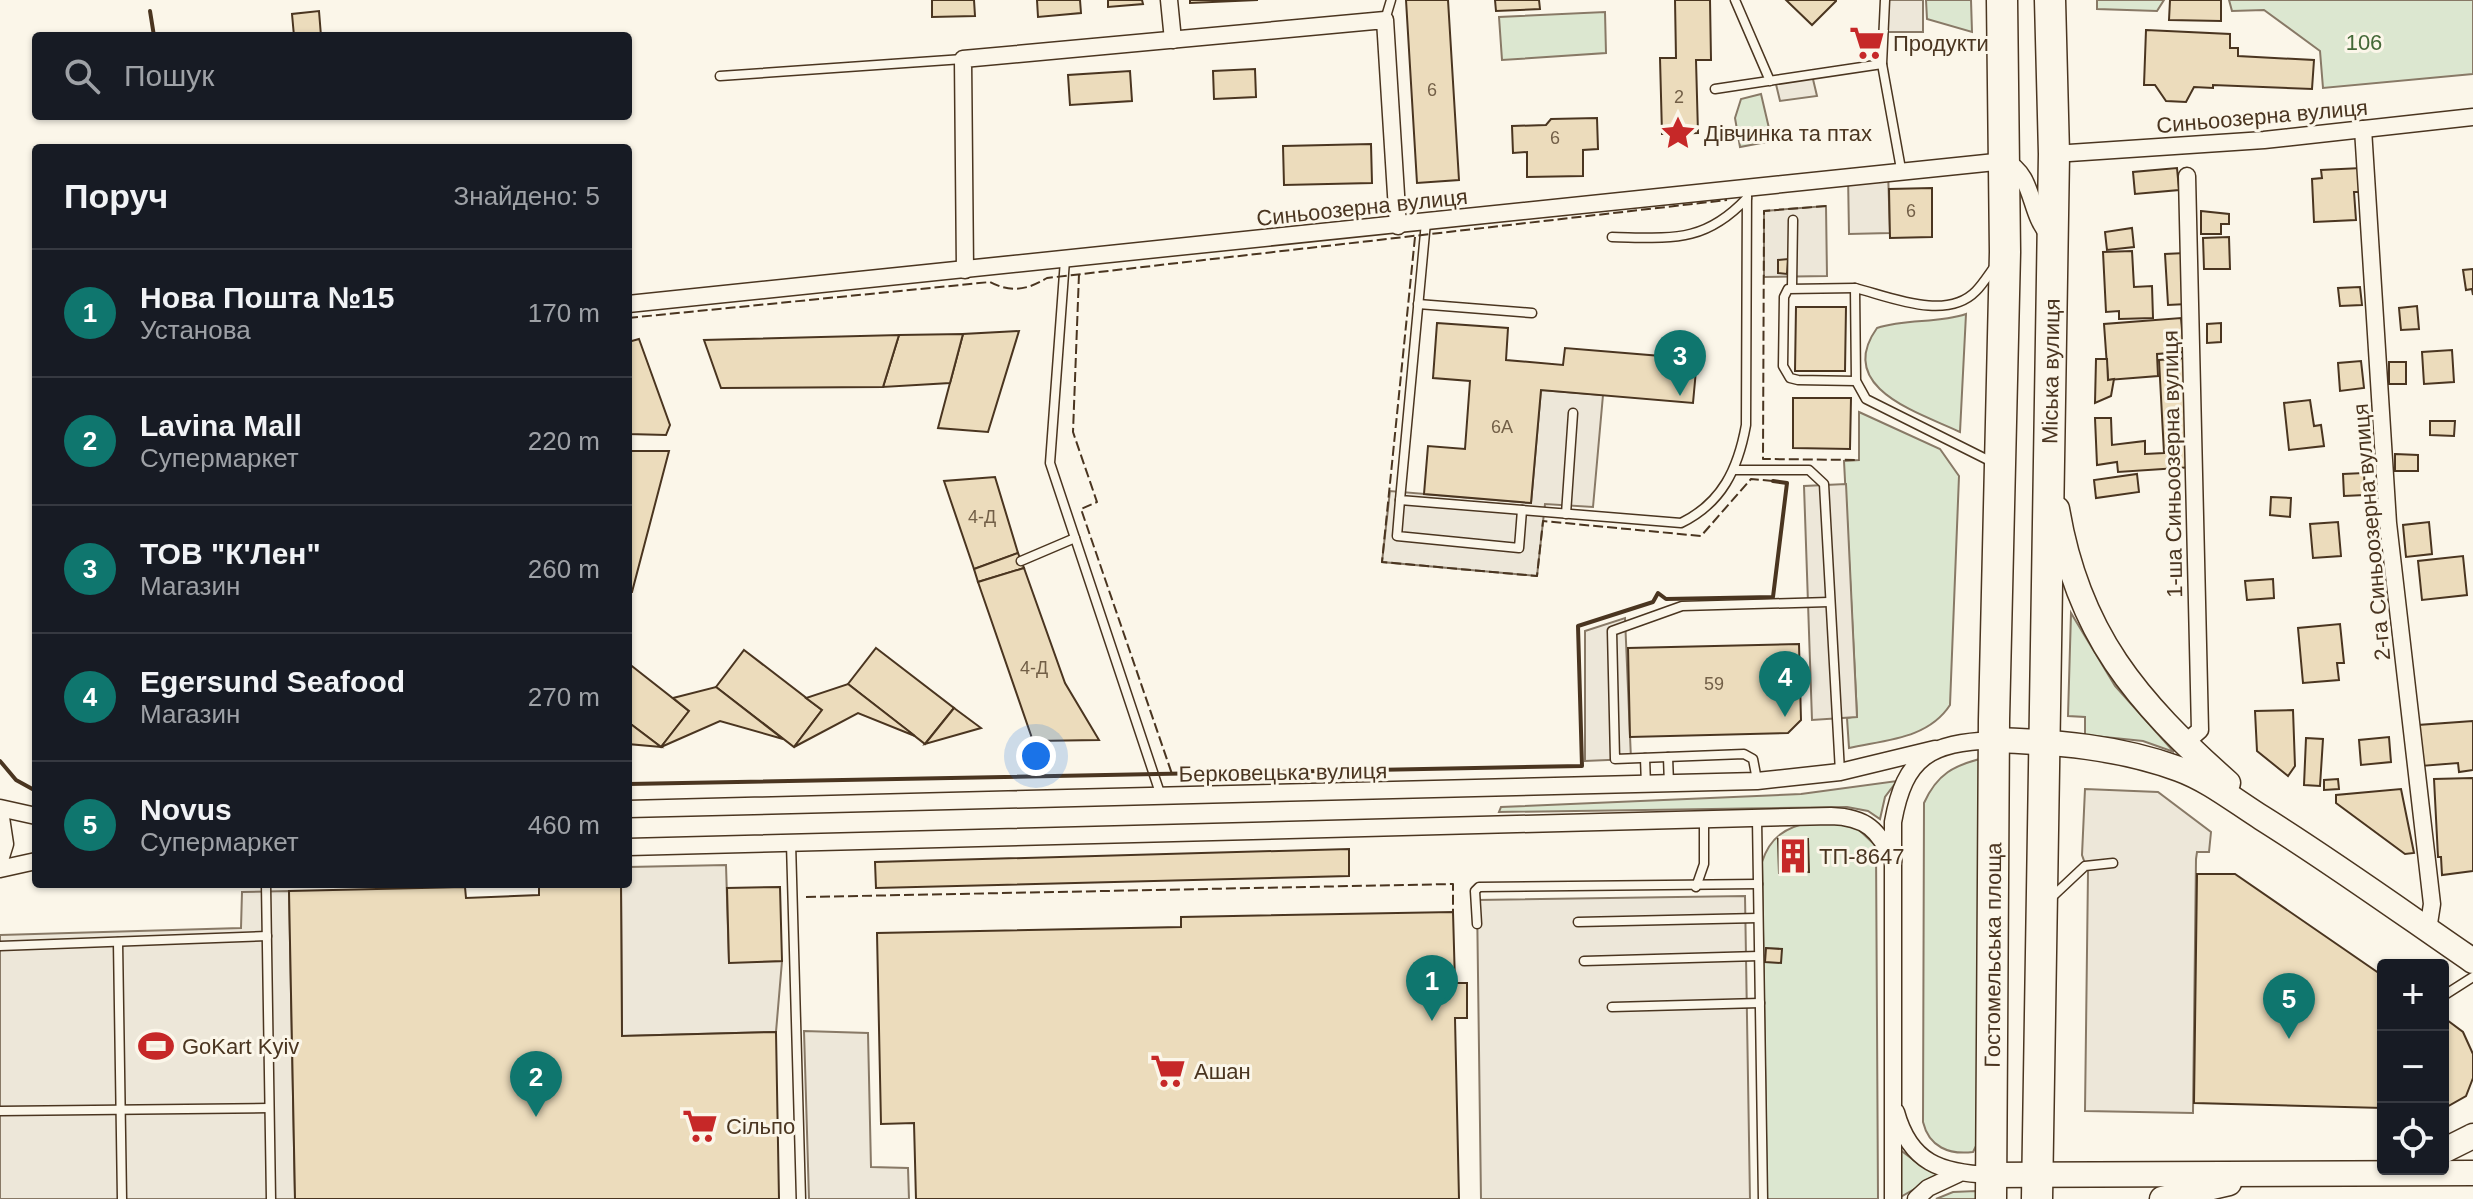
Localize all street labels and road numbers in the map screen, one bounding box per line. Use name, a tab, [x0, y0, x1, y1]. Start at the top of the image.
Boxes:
street label: Синьоозерна вулиця	[2155, 95, 2369, 138]
street label: Синьоозерна вулиця	[1255, 184, 1469, 231]
street label: Міська вулиця	[2037, 298, 2065, 444]
street label: 1-ша Синьоозерна вулиця	[2158, 330, 2187, 598]
street label: 2-га Синьоозерна вулиця	[2348, 403, 2395, 661]
street label: Берковецька вулиця	[1179, 758, 1388, 787]
street label: Гостомельська площа	[1980, 842, 2006, 1068]

